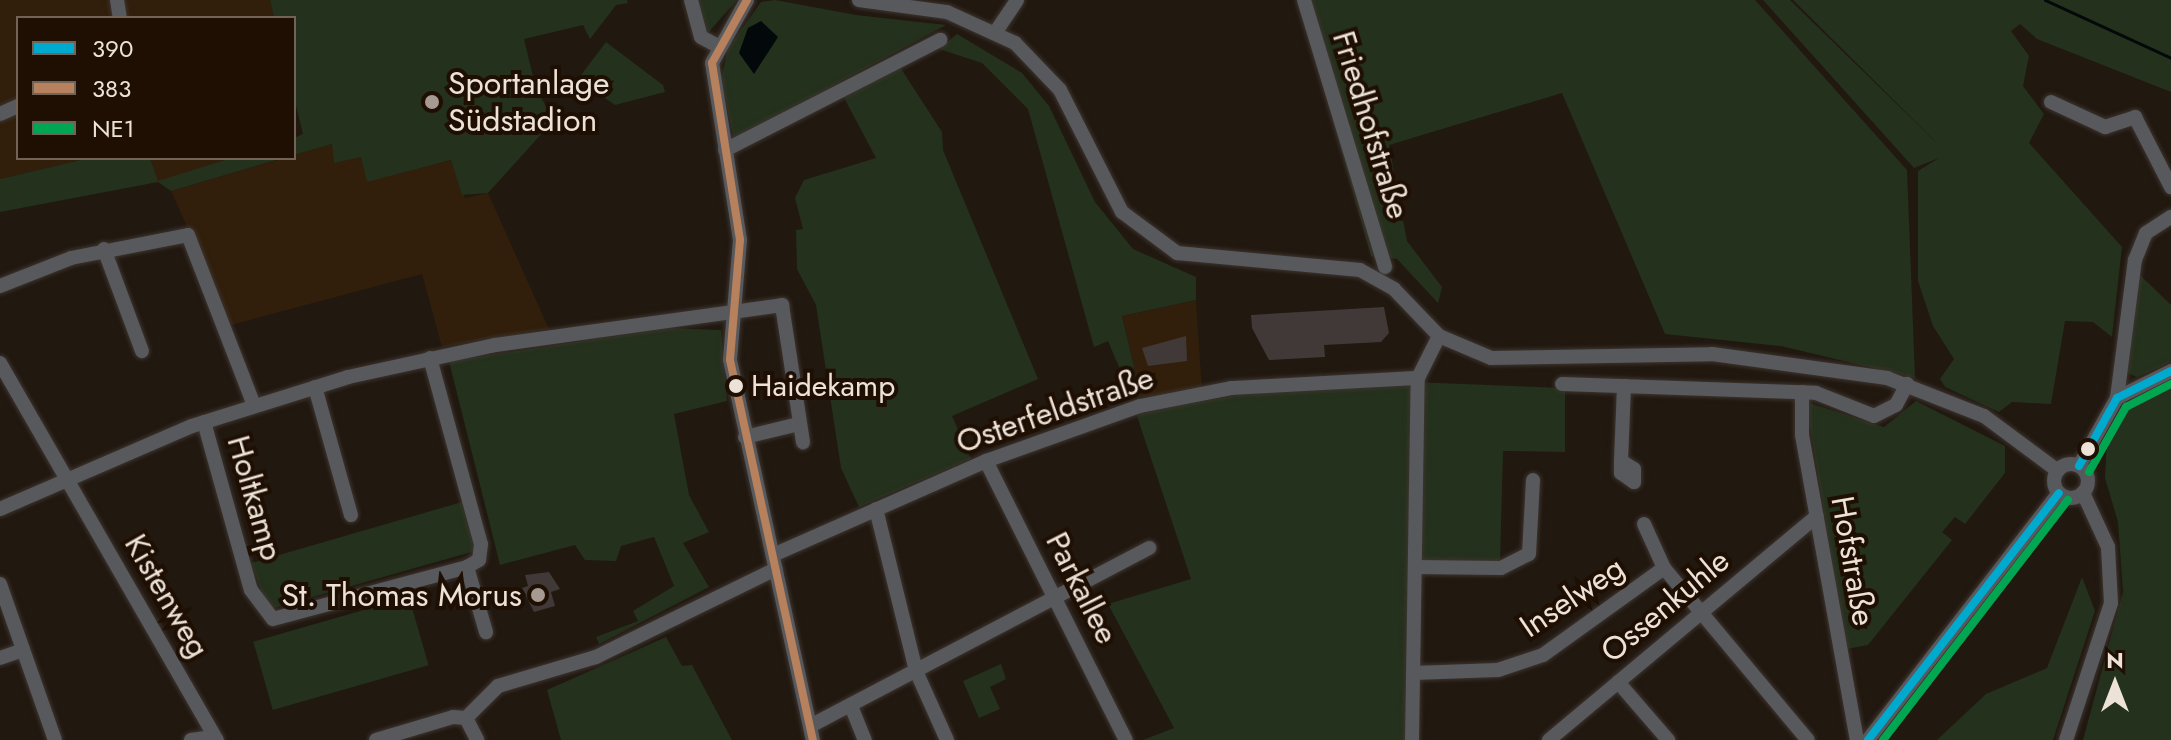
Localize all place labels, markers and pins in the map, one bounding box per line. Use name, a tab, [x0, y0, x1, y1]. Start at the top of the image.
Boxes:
place label: Sportanlage Südstadion	[448, 65, 610, 140]
marker: Sportanlage Südstadion	[423, 93, 441, 111]
place label: Haidekamp	[751, 368, 895, 404]
marker: Haidekamp	[728, 378, 744, 394]
unlabelled marker	[2080, 441, 2096, 457]
place label: St. Thomas Morus	[282, 576, 522, 614]
marker: St. Thomas Morus	[529, 586, 547, 604]

